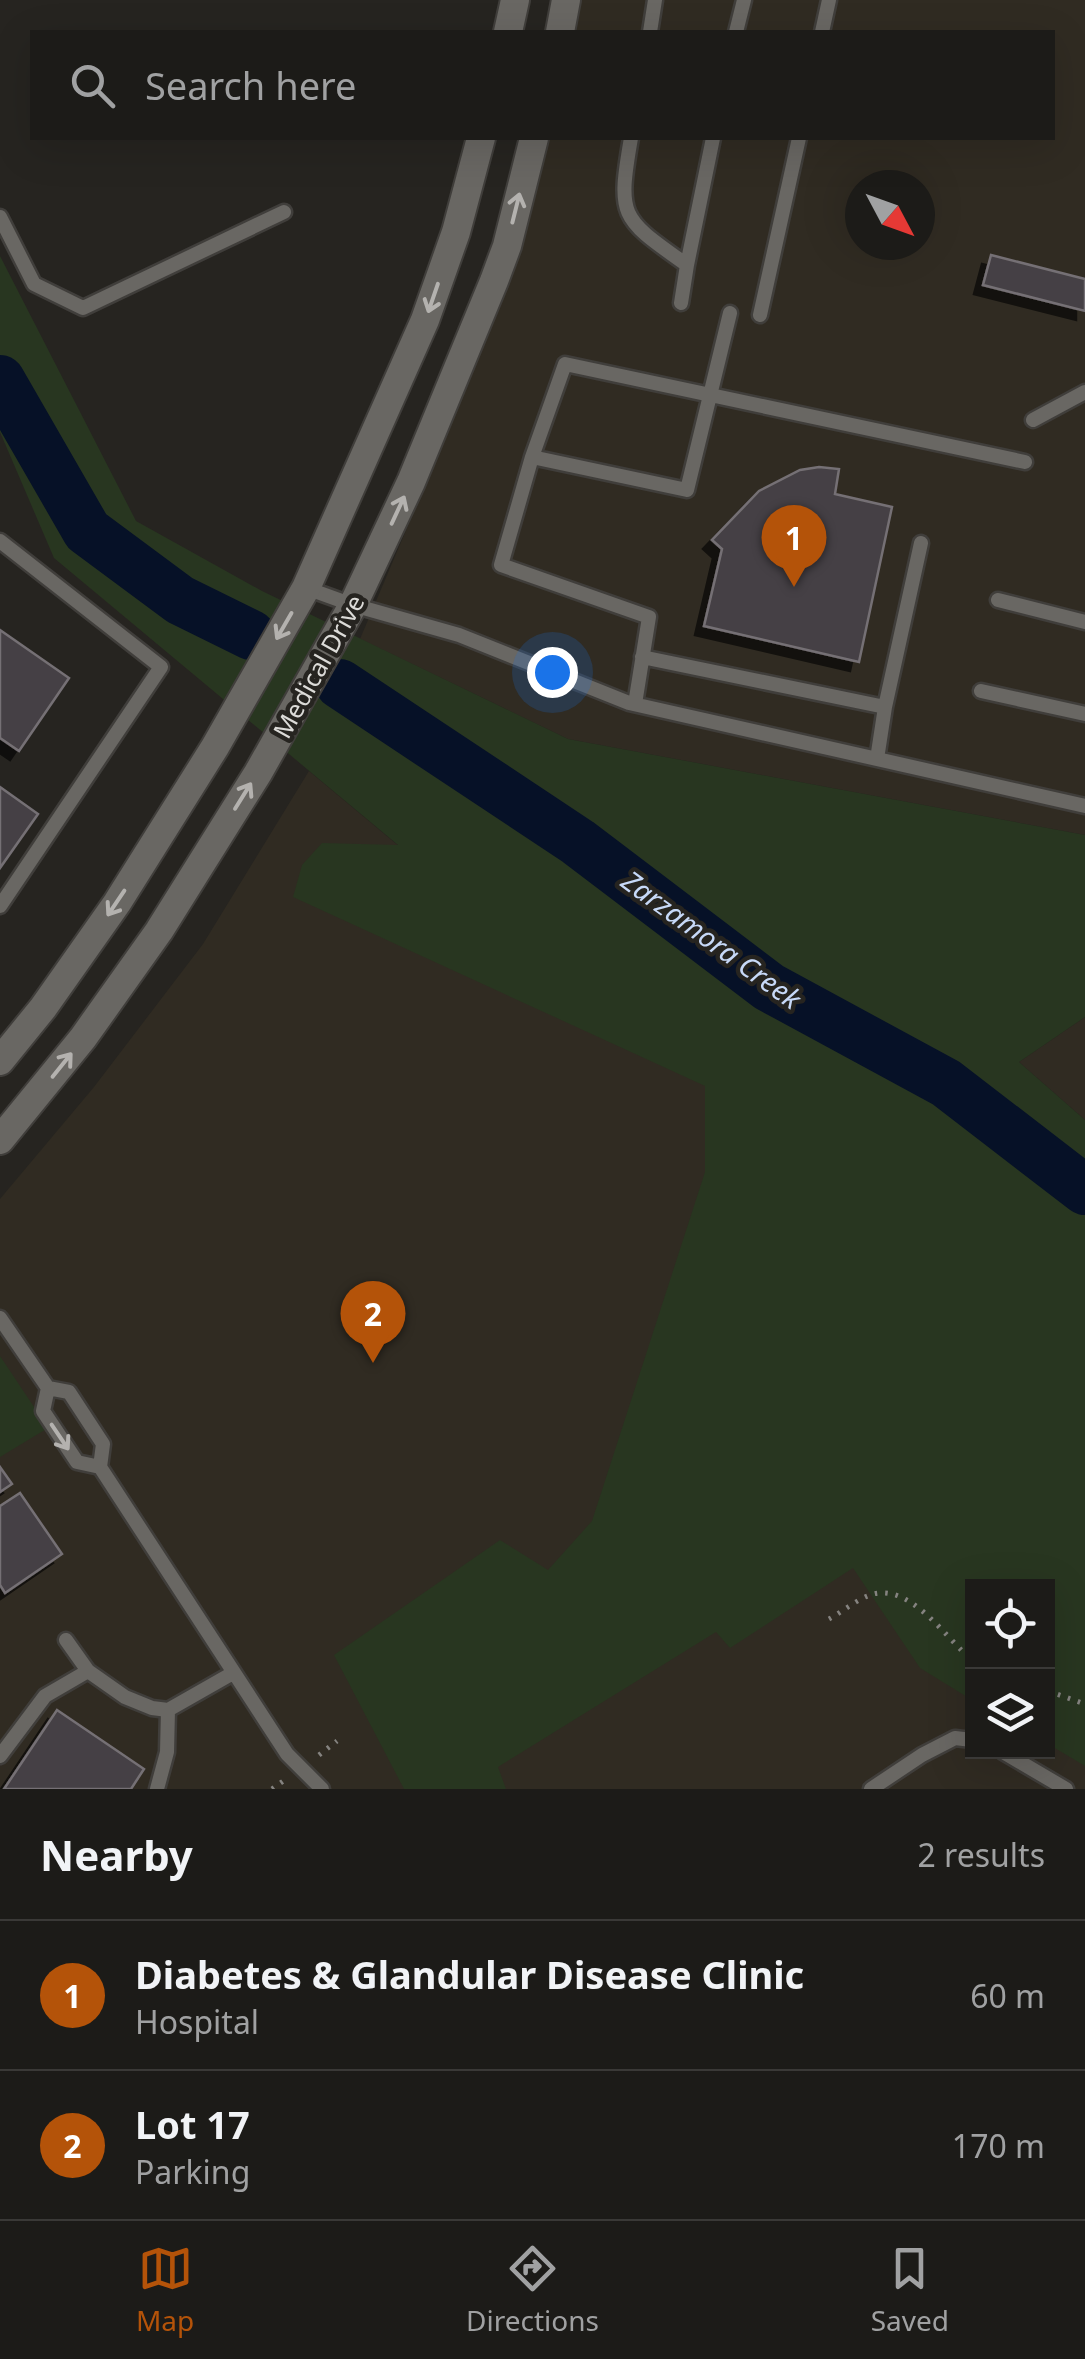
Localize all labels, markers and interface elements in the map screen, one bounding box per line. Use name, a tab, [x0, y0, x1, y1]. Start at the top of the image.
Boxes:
search box	[30, 30, 1055, 140]
icon: search	[65, 58, 120, 113]
text: Search here	[145, 59, 356, 111]
north arrow	[845, 170, 935, 260]
one-way arrow	[508, 193, 526, 225]
one-way arrow	[423, 281, 441, 312]
one-way arrow	[389, 496, 408, 526]
pin: 1	[762, 504, 826, 587]
street label: Medical Drive	[264, 588, 372, 744]
one-way arrow	[274, 610, 294, 640]
your location	[527, 647, 578, 698]
one-way arrow	[233, 782, 254, 811]
water label: Zarzamora Creek	[614, 860, 810, 1018]
one-way arrow	[106, 889, 127, 917]
one-way arrow	[51, 1052, 73, 1078]
pin: 2	[340, 1280, 406, 1363]
one-way arrow	[49, 1422, 70, 1450]
map controls	[965, 1579, 1055, 1759]
button: locate	[965, 1579, 1055, 1669]
button: layers	[965, 1669, 1055, 1759]
text: Nearby	[40, 1826, 193, 1883]
text: 2 results	[918, 1833, 1045, 1876]
text: Diabetes & Glandular Disease Clinic	[135, 1948, 804, 2000]
text: 1	[63, 1974, 82, 2017]
text: 60 m	[970, 1974, 1045, 2017]
text: Hospital	[135, 2000, 259, 2043]
text: Lot 17	[135, 2098, 250, 2150]
text: 2	[63, 2124, 82, 2167]
text: 170 m	[952, 2124, 1045, 2167]
text: Parking	[135, 2150, 250, 2193]
tab: Map	[136, 2241, 194, 2339]
tab: Directions	[466, 2241, 599, 2339]
tab: Saved	[871, 2241, 949, 2339]

